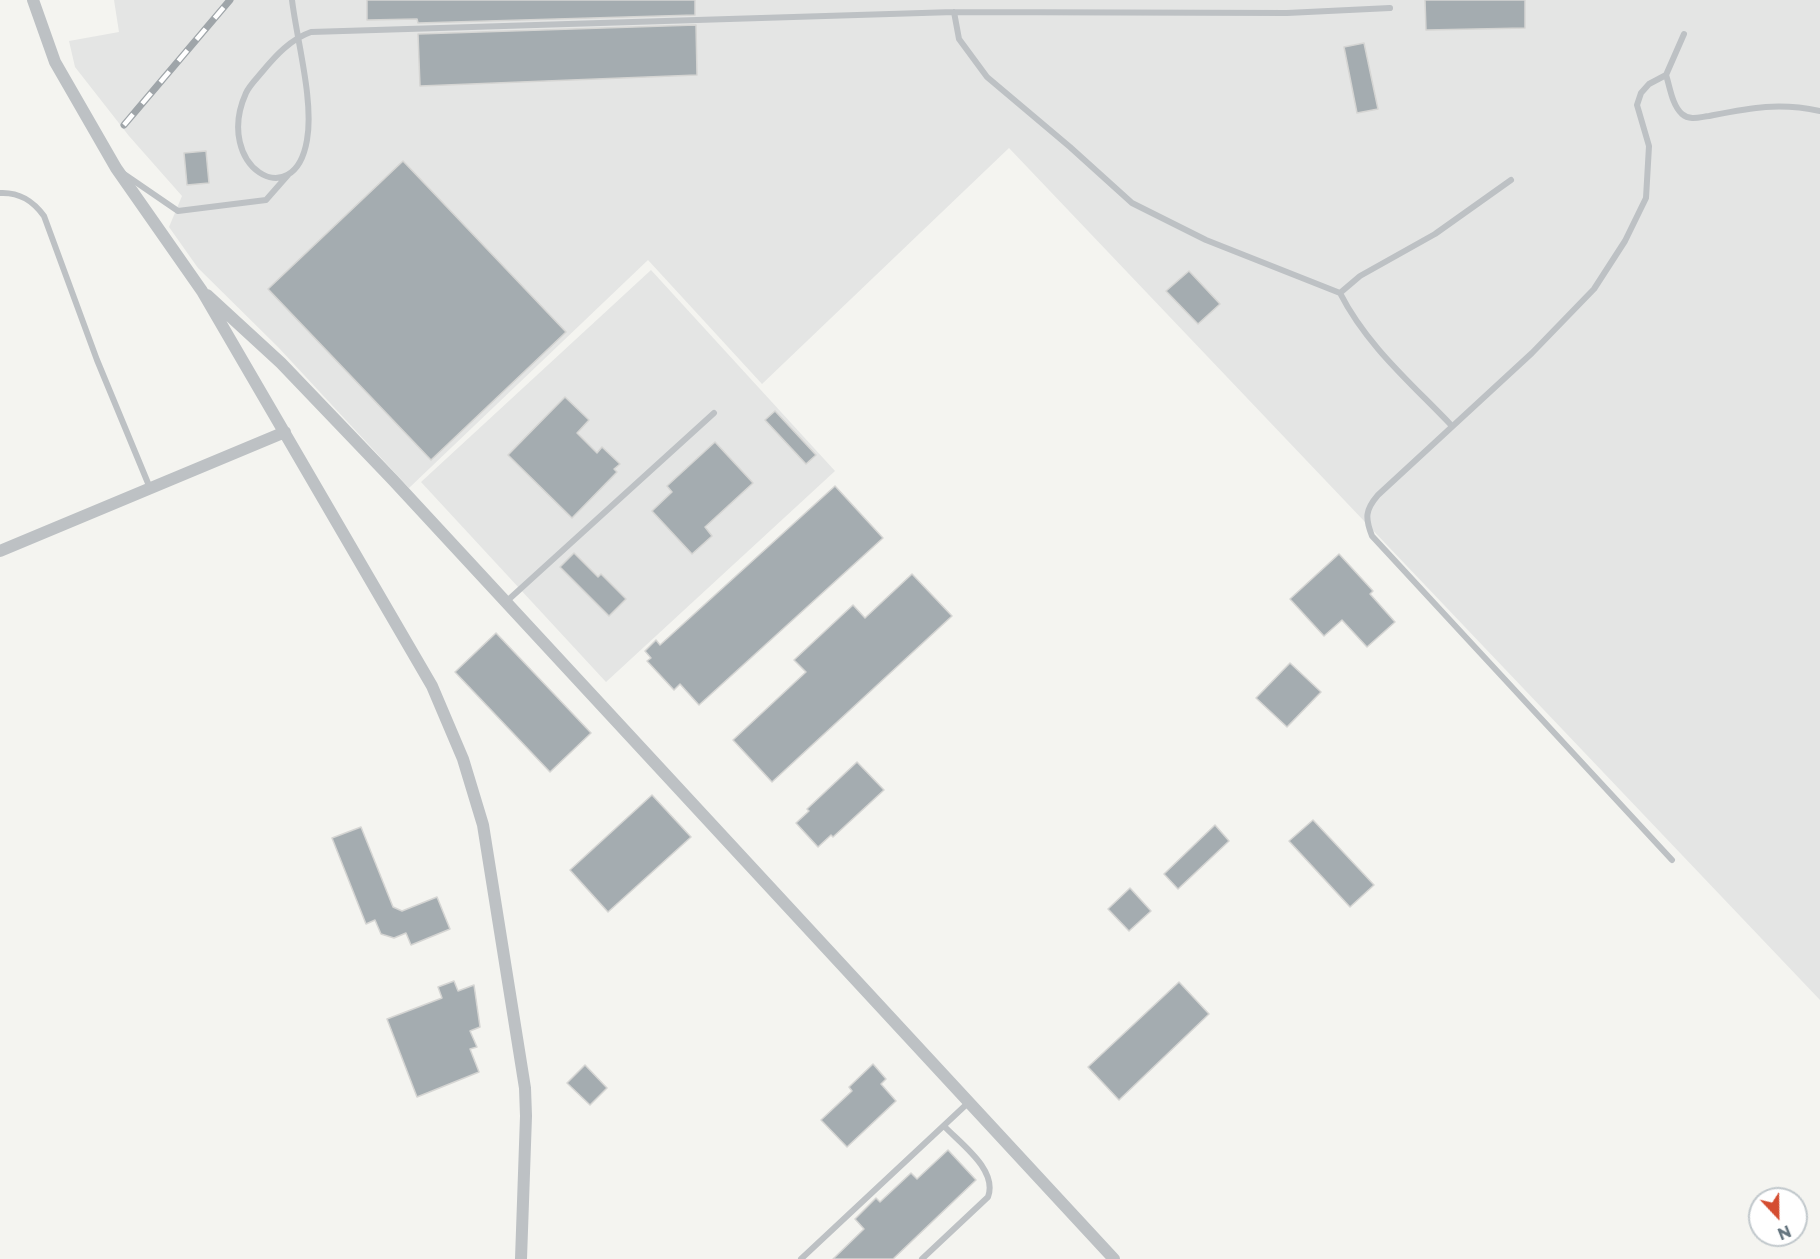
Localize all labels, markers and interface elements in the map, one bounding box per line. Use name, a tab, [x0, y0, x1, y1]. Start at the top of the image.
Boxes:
north arrow	[1748, 1187, 1808, 1247]
text: N	[1775, 1221, 1794, 1244]

